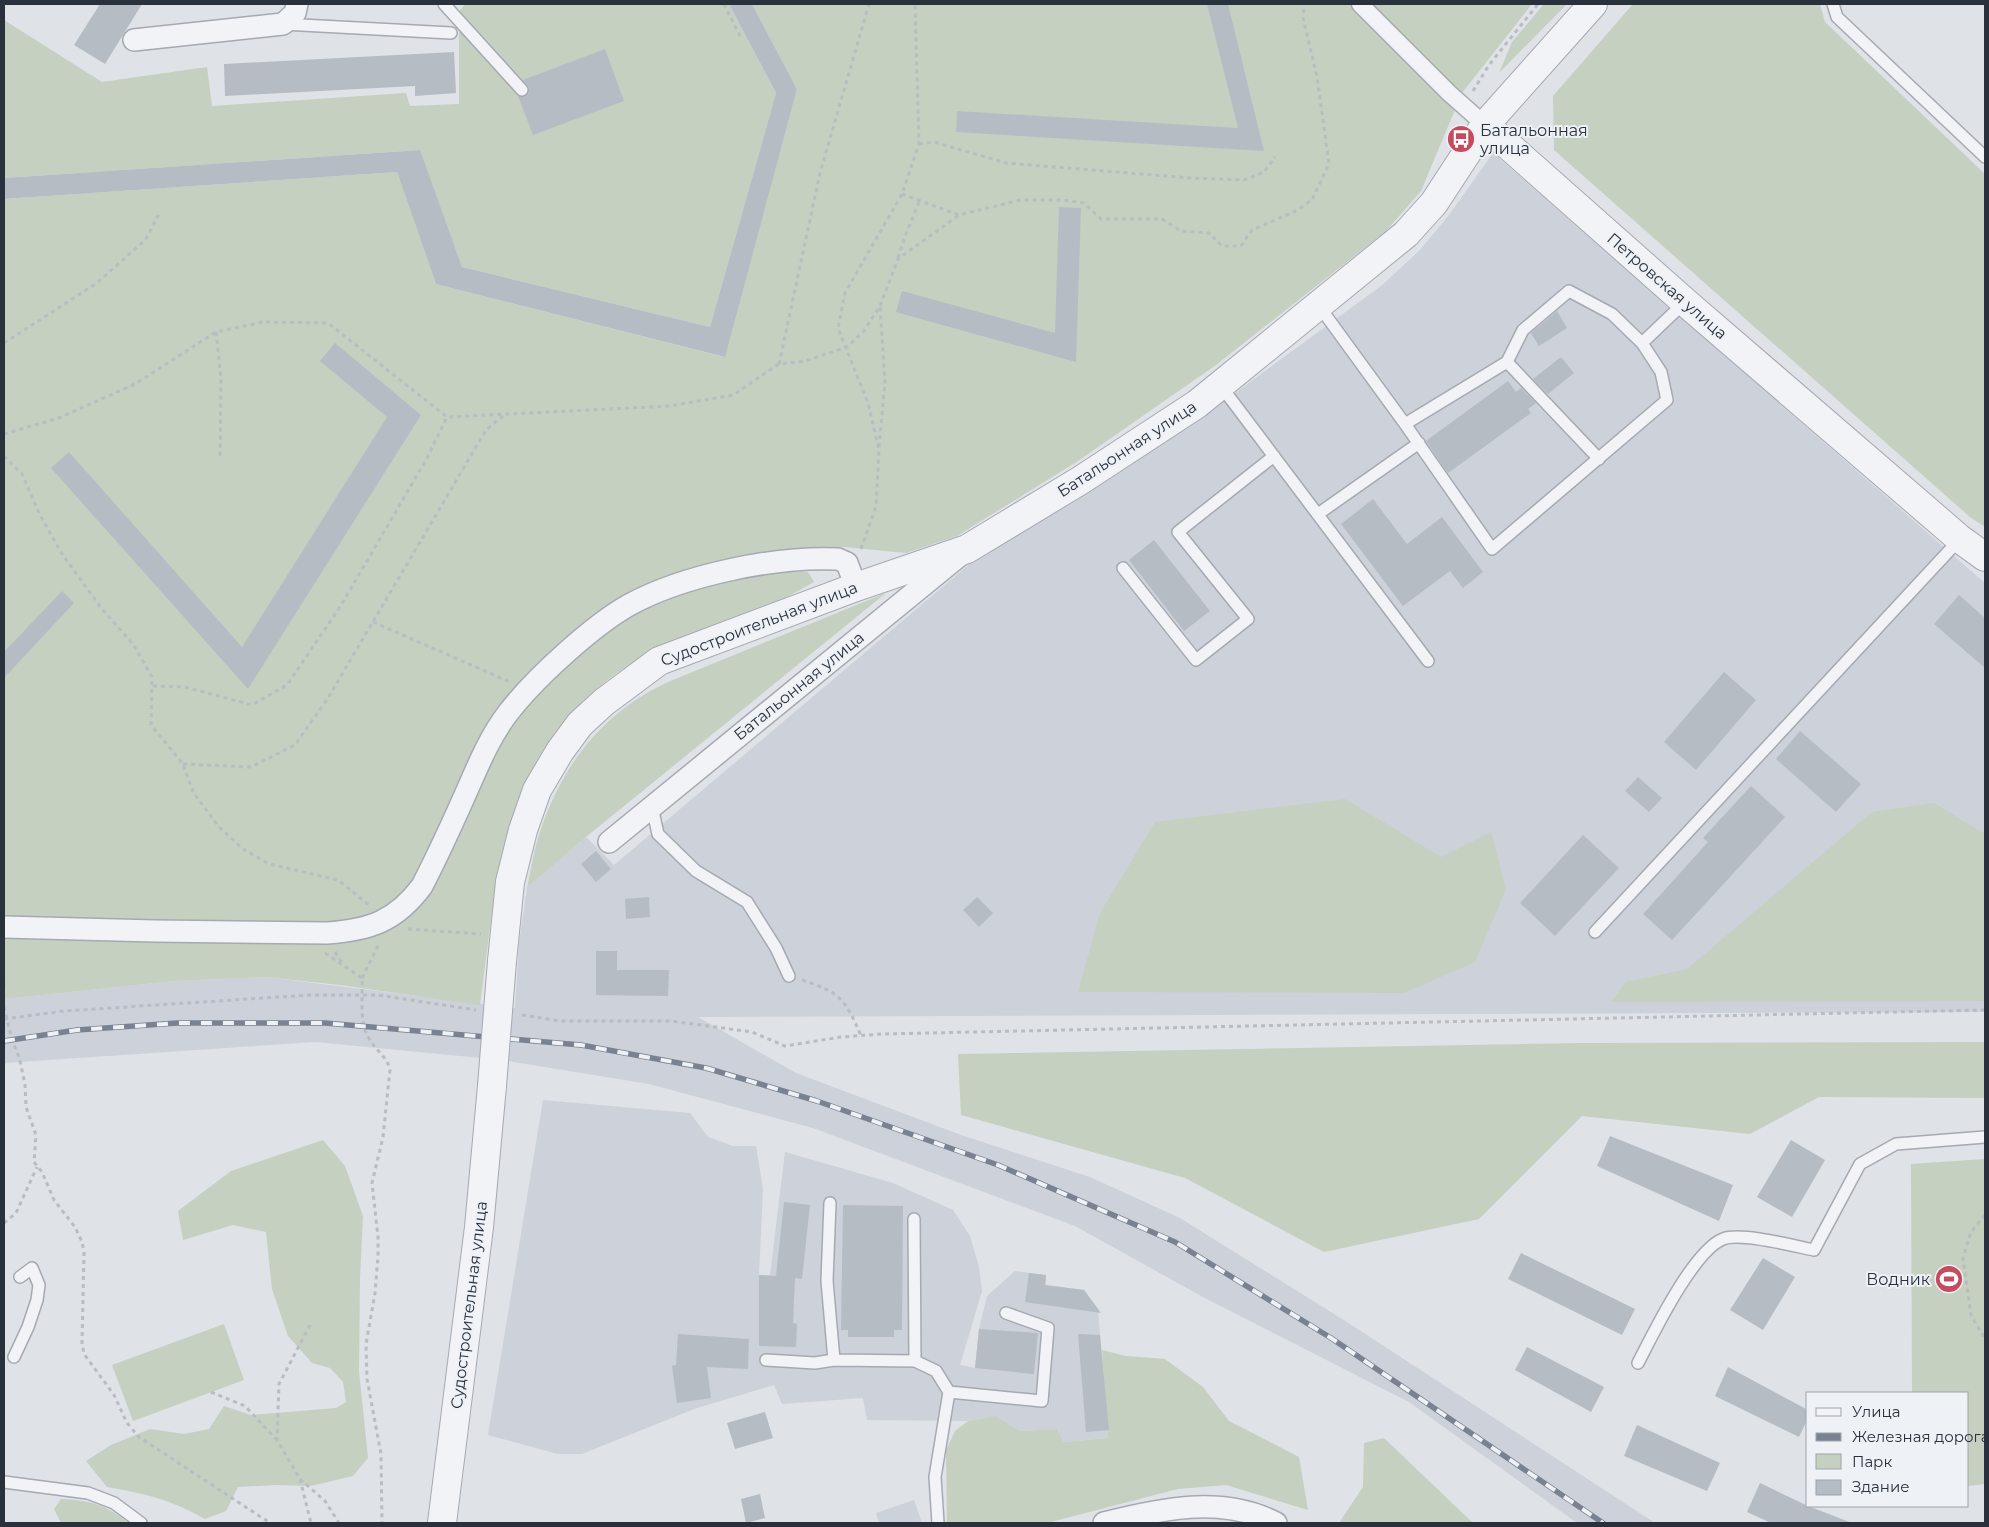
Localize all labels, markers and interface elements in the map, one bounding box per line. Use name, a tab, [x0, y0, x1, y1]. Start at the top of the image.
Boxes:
place label: Батальонная улица	[1479, 121, 1588, 158]
bus stop icon: Батальонная улица	[1446, 124, 1476, 154]
street label: Петровская улица	[1603, 229, 1731, 343]
street label: Батальонная улица	[1054, 397, 1200, 501]
street label: Судостроительная улица	[658, 578, 860, 670]
street label: Батальонная улица	[730, 628, 868, 744]
street label: Судостроительная улица	[447, 1200, 491, 1410]
sports icon: Водник	[1934, 1264, 1964, 1294]
place label: Водник	[1866, 1270, 1931, 1289]
legend	[1806, 1392, 1969, 1507]
text: Улица	[1852, 1402, 1900, 1421]
text: Железная дорога	[1852, 1427, 1989, 1446]
text: Парк	[1852, 1452, 1892, 1471]
text: Здание	[1852, 1477, 1910, 1496]

